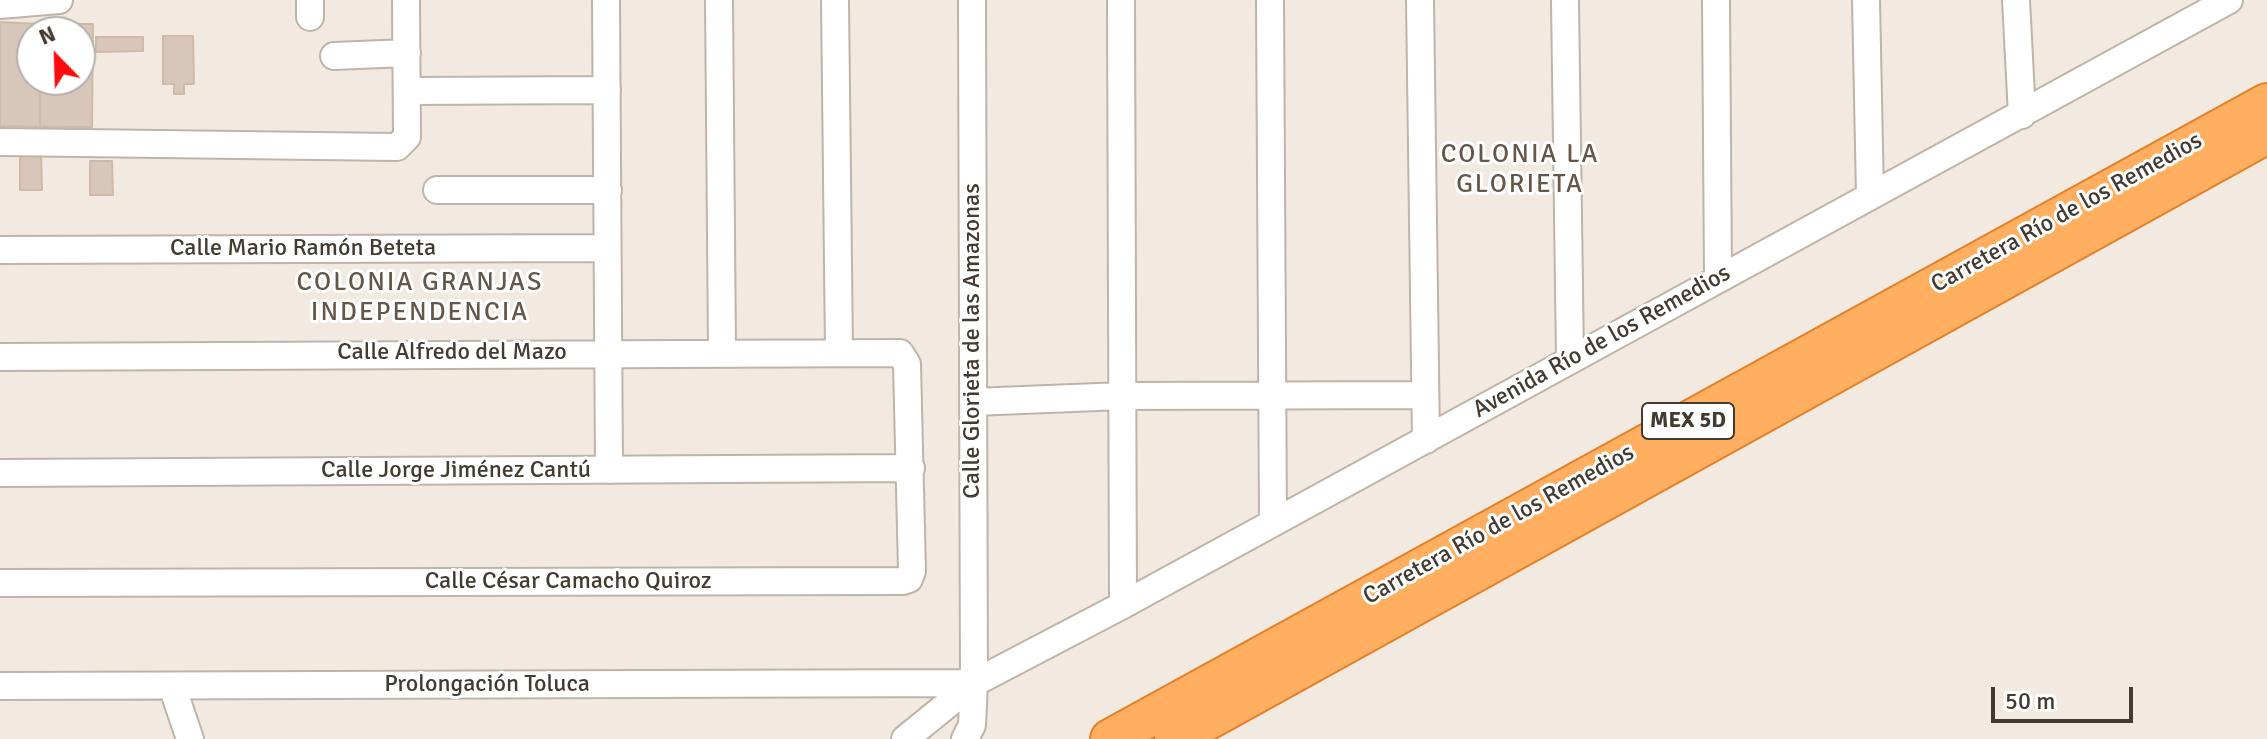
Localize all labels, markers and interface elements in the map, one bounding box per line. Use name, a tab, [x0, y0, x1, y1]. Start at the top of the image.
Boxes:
north arrow	[16, 16, 96, 96]
text: N	[35, 20, 60, 51]
street label: Carretera Río de los Remedios	[1927, 126, 2207, 300]
district label: COLONIA LA GLORIETA	[1441, 139, 1599, 200]
street label: Calle Glorieta de las Amazonas	[959, 183, 987, 499]
street label: Calle Mario Ramón Beteta	[170, 235, 436, 263]
street label: Avenida Río de los Remedios	[1468, 259, 1736, 425]
district label: COLONIA GRANJAS INDEPENDENCIA	[297, 267, 543, 328]
street label: Calle Alfredo del Mazo	[337, 339, 567, 367]
road number: MEX 5D	[1642, 403, 1734, 439]
street label: Carretera Río de los Remedios	[1359, 438, 1639, 612]
street label: Calle Jorge Jiménez Cantú	[321, 457, 591, 485]
street label: Calle César Camacho Quiroz	[425, 568, 711, 596]
street label: Prolongación Toluca	[384, 671, 590, 699]
scale bar	[1995, 671, 2137, 721]
text: 50 m	[2005, 686, 2055, 716]

